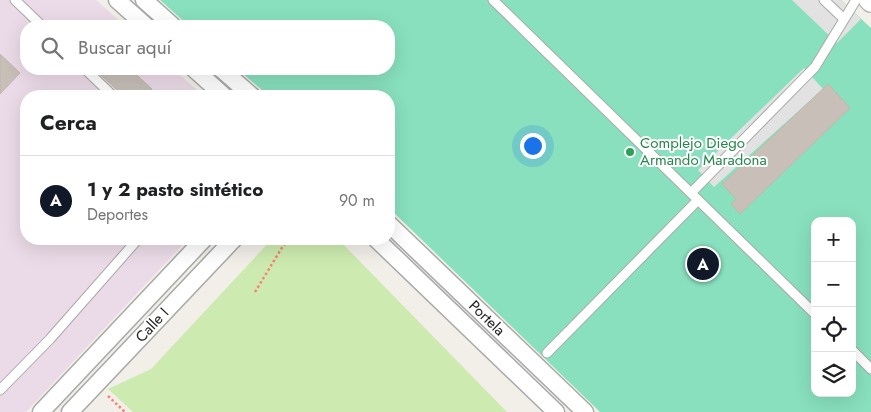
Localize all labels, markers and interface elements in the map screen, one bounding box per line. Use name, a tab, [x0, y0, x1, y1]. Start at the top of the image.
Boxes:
search box	[20, 20, 395, 75]
icon: search	[38, 34, 66, 62]
text: Buscar aquí	[78, 34, 172, 61]
text: Cerca	[40, 108, 97, 138]
place label: Complejo Diego Armando Maradona	[640, 132, 767, 171]
your location	[520, 133, 546, 159]
marker: Complejo Diego Armando Maradona	[624, 146, 636, 158]
text: 1 y 2 pasto sintético	[87, 176, 263, 203]
text: A	[50, 189, 62, 212]
text: 90 m	[339, 189, 375, 212]
text: Deportes	[87, 203, 148, 226]
map controls	[811, 217, 856, 397]
button: +	[811, 217, 856, 262]
pin: A	[687, 245, 719, 283]
button: −	[811, 262, 856, 307]
street label: Portela	[464, 295, 510, 341]
street label: Calle I	[130, 303, 174, 347]
button: locate	[811, 307, 856, 352]
button: layers	[811, 352, 856, 397]

